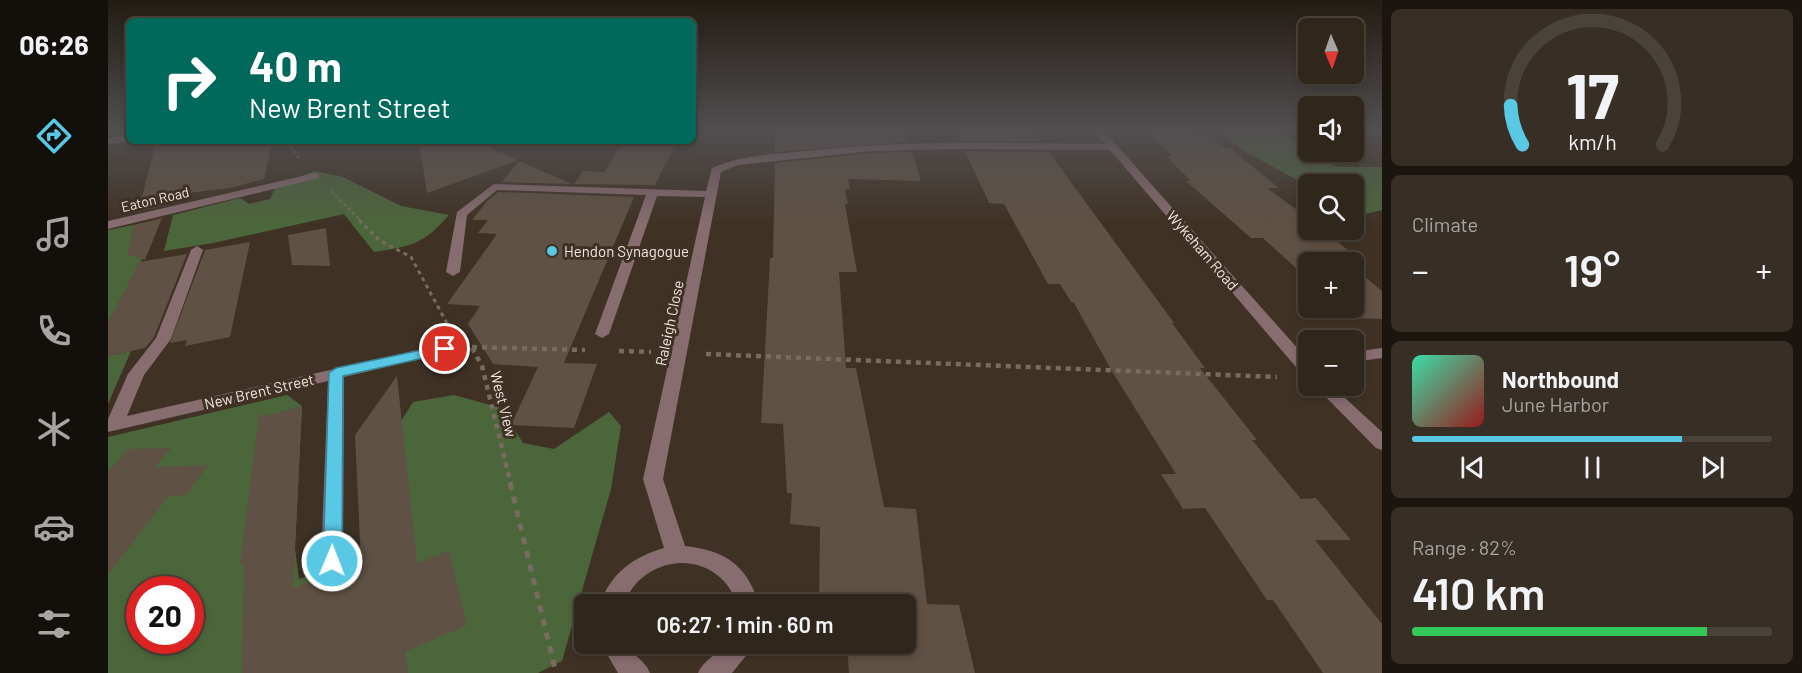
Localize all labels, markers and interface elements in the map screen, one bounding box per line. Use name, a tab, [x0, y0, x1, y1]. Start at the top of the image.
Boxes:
north arrow	[1298, 18, 1364, 84]
map controls	[1298, 18, 1364, 396]
text: 06:26	[19, 28, 89, 60]
text: 40 m	[249, 40, 342, 90]
icon: right	[150, 42, 228, 120]
text: 17	[1565, 57, 1619, 131]
text: New Brent Street	[249, 91, 451, 123]
button: sound	[1298, 96, 1364, 162]
icon: directions	[33, 115, 75, 157]
text: km/h	[1568, 129, 1616, 154]
button: search	[1298, 174, 1364, 240]
street label: Eaton Road	[119, 183, 191, 215]
street label: Wykeham Road	[1164, 207, 1242, 293]
text: Climate	[1412, 212, 1478, 236]
icon: music	[33, 213, 75, 255]
place label: Hendon Synagogue	[564, 242, 689, 260]
text: 19°	[1564, 242, 1620, 296]
marker: Hendon Synagogue	[545, 244, 559, 258]
text: −	[1412, 250, 1429, 290]
text: +	[1756, 250, 1772, 290]
button: +	[1298, 252, 1364, 318]
street label: Raleigh Close	[651, 278, 687, 368]
icon: phone	[33, 310, 75, 352]
pin	[419, 323, 470, 374]
button: −	[1298, 330, 1364, 396]
icon: arrive	[428, 332, 461, 365]
text: Northbound	[1502, 366, 1619, 392]
street label: West View	[487, 369, 521, 439]
street label: New Brent Street	[202, 370, 316, 412]
text: June Harbor	[1502, 392, 1609, 416]
icon: climate	[33, 408, 75, 450]
icon: previous	[1456, 451, 1489, 484]
icon: pause	[1576, 451, 1609, 484]
icon: next	[1696, 451, 1729, 484]
icon: car	[33, 506, 75, 548]
position arrow	[300, 529, 364, 593]
text: Range · 82%	[1412, 535, 1517, 559]
text: 410 km	[1412, 565, 1545, 619]
speed limit sign: 20	[126, 576, 204, 654]
icon: filters	[33, 603, 75, 645]
text: 06:27 · 1 min · 60 m	[656, 611, 834, 637]

